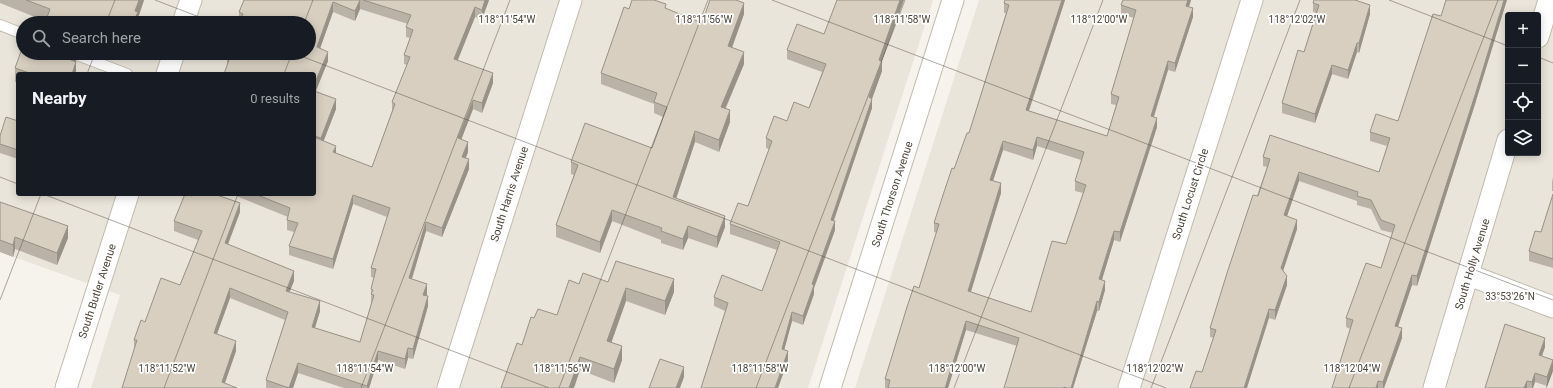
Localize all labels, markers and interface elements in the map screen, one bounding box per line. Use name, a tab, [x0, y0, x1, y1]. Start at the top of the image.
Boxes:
map controls	[1505, 12, 1541, 156]
button: +	[1505, 12, 1541, 48]
text: 118°11'54"W	[479, 14, 536, 25]
text: 118°11'56"W	[676, 14, 733, 25]
text: 118°11'58"W	[874, 14, 931, 25]
text: 118°12'00"W	[1071, 14, 1128, 25]
text: 118°12'02"W	[1269, 14, 1326, 25]
search box	[16, 16, 316, 60]
icon: search	[30, 27, 52, 49]
text: Search here	[62, 29, 141, 47]
button: −	[1505, 48, 1541, 84]
button: locate	[1505, 84, 1541, 120]
text: Nearby	[32, 88, 87, 108]
text: 0 results	[250, 91, 300, 106]
button: layers	[1505, 120, 1541, 156]
street label: South Thorson Avenue	[869, 139, 916, 249]
street label: South Harris Avenue	[488, 145, 531, 244]
street label: South Locust Circle	[1170, 147, 1211, 241]
street label: South Holly Avenue	[1452, 217, 1493, 311]
street label: South Butler Avenue	[76, 242, 119, 340]
text: 33°53'26"N	[1485, 291, 1535, 302]
text: 118°11'52"W	[139, 363, 196, 374]
text: 118°11'54"W	[337, 363, 394, 374]
text: 118°11'56"W	[534, 363, 591, 374]
text: 118°11'58"W	[732, 363, 789, 374]
text: 118°12'00"W	[929, 363, 986, 374]
text: 118°12'02"W	[1127, 363, 1184, 374]
text: 118°12'04"W	[1324, 363, 1381, 374]

